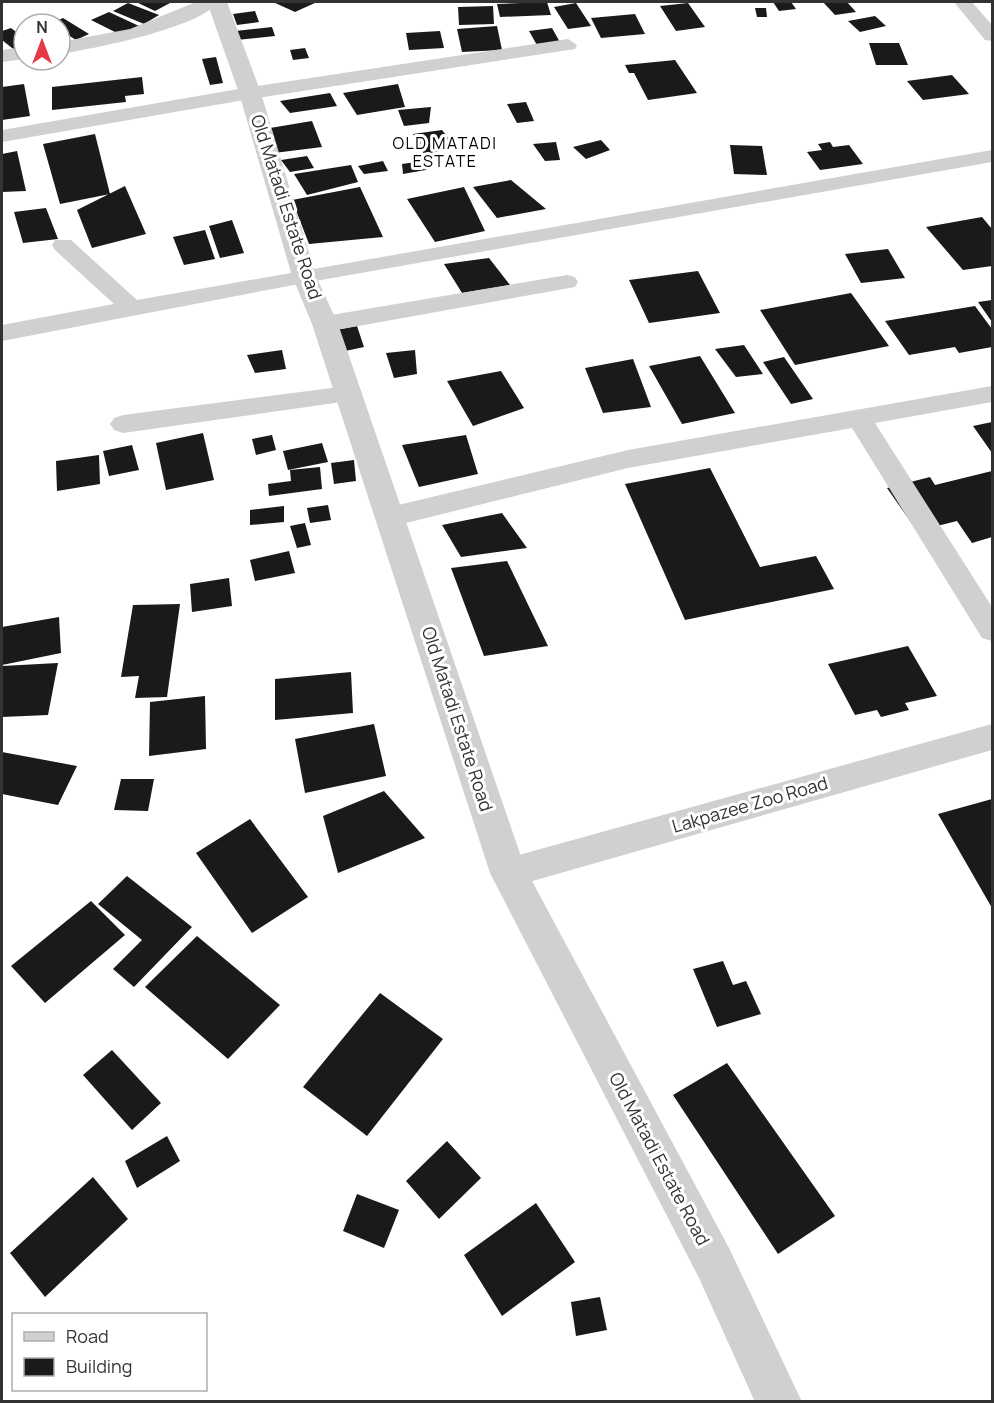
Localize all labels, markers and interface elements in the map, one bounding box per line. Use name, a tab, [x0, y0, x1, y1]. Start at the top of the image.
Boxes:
north arrow	[12, 12, 72, 72]
text: N	[36, 16, 48, 38]
street label: Old Matadi Estate Road	[246, 111, 328, 302]
district label: OLD MATADI ESTATE	[392, 132, 498, 172]
street label: Old Matadi Estate Road	[417, 623, 499, 814]
street label: Lakpazee Zoo Road	[669, 770, 830, 838]
street label: Old Matadi Estate Road	[604, 1068, 716, 1249]
legend	[12, 1313, 207, 1391]
text: Road	[66, 1324, 109, 1348]
text: Building	[66, 1354, 132, 1378]

